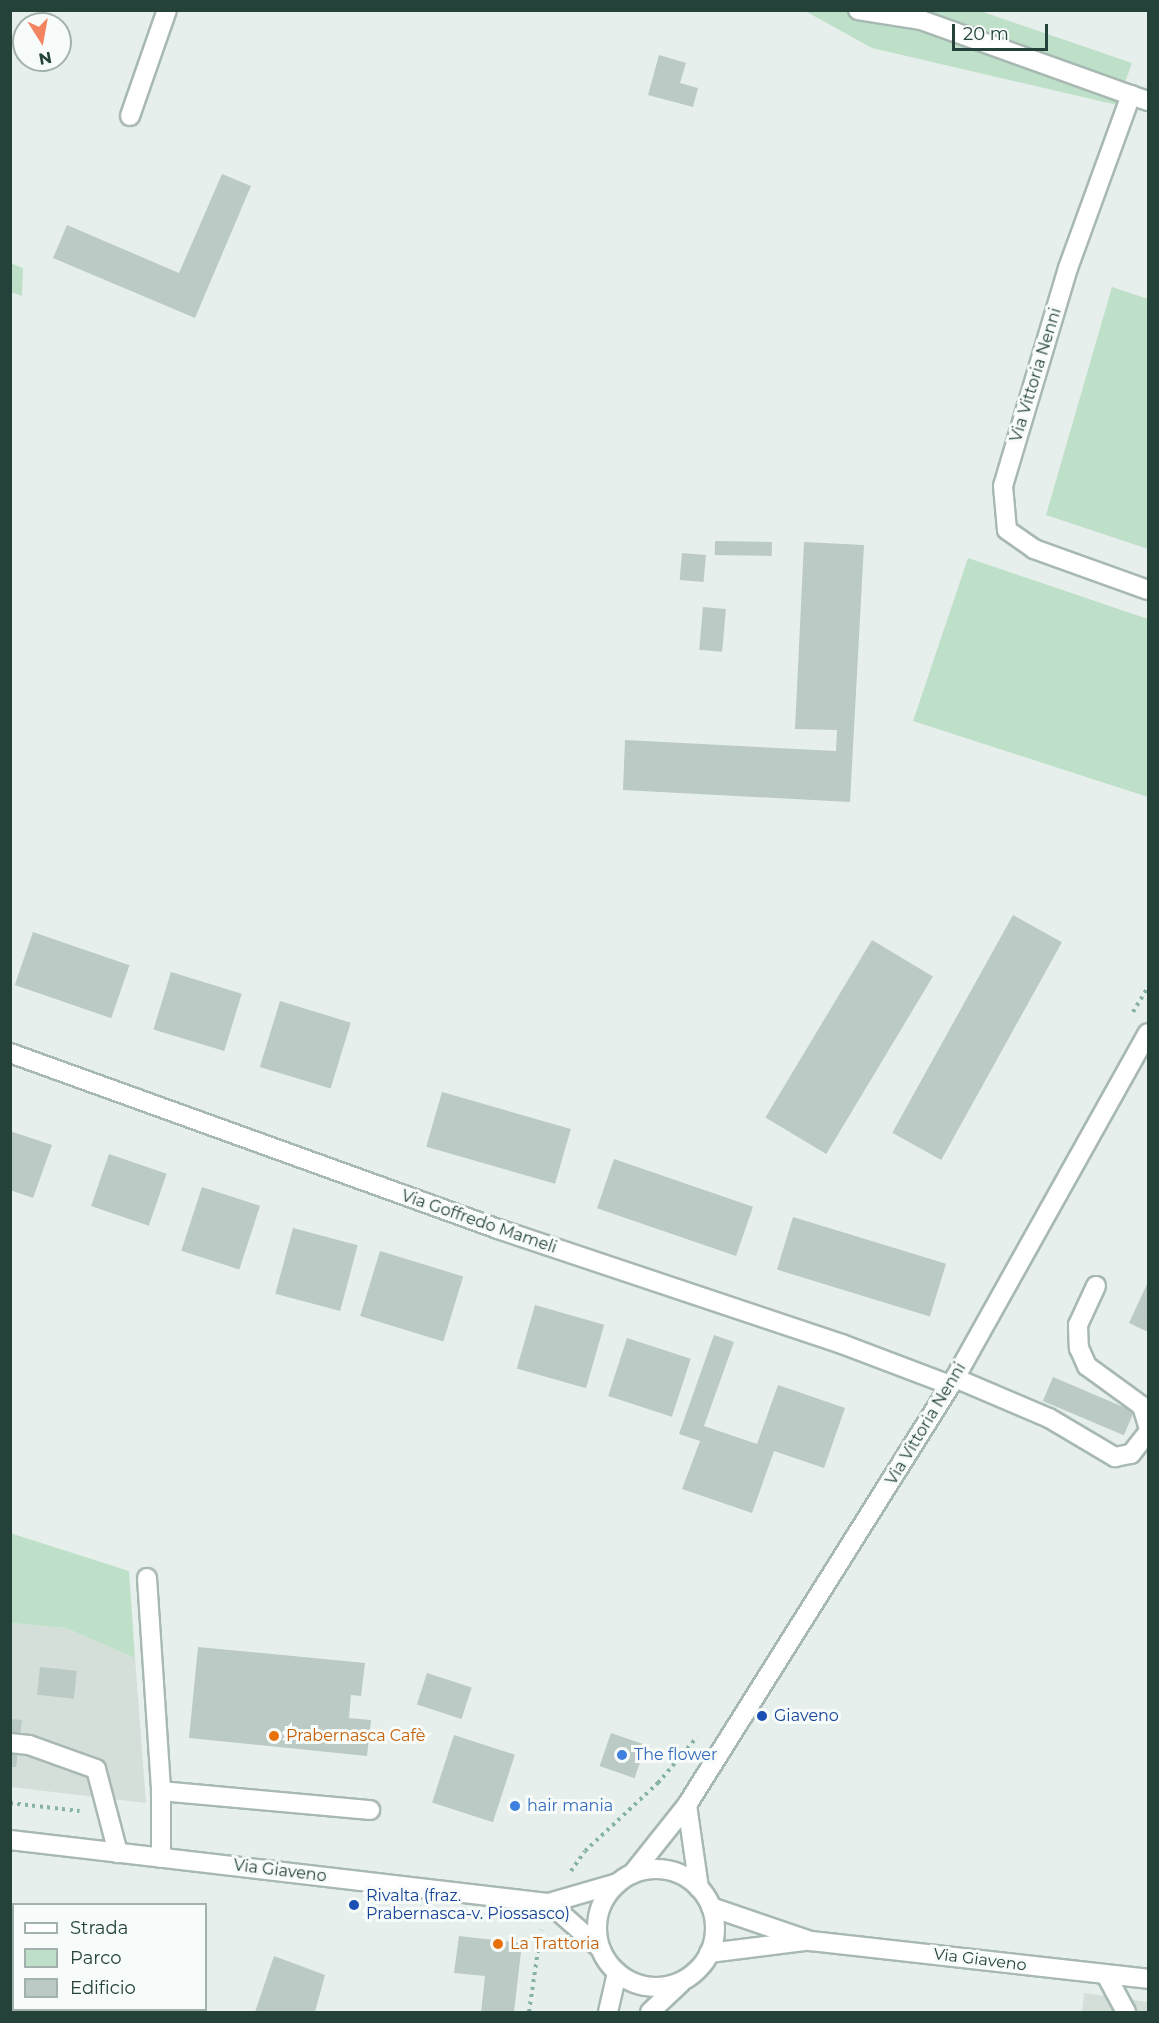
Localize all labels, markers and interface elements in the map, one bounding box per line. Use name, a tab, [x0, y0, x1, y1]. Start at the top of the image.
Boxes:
north arrow	[12, 12, 72, 72]
scale bar	[955, 12, 1051, 50]
text: 20 m	[963, 23, 1009, 45]
text: N	[37, 48, 53, 69]
street label: Via Vittoria Nenni	[1006, 306, 1066, 444]
street label: Via Goffredo Mameli	[399, 1186, 559, 1258]
street label: Via Vittoria Nenni	[882, 1359, 970, 1489]
place label: Giaveno	[774, 1706, 839, 1726]
marker: Giaveno	[755, 1709, 769, 1723]
place label: Prabernasca Cafè	[286, 1726, 425, 1746]
marker: Prabernasca Cafè	[267, 1729, 281, 1743]
place label: The flower	[634, 1745, 717, 1765]
marker: The flower	[615, 1748, 629, 1762]
place label: hair mania	[527, 1796, 613, 1816]
marker: hair mania	[508, 1799, 522, 1813]
street label: Via Giaveno	[232, 1856, 328, 1886]
place label: Rivalta (fraz. Prabernasca-v. Piossasco)	[366, 1886, 570, 1924]
marker: Rivalta (fraz. Prabernasca-v. Piossasco)	[347, 1898, 361, 1912]
legend	[12, 1903, 207, 2011]
text: Strada	[70, 1917, 128, 1939]
place label: La Trattoria	[510, 1934, 600, 1954]
marker: La Trattoria	[491, 1937, 505, 1951]
street label: Via Giaveno	[932, 1945, 1028, 1975]
text: Parco	[70, 1947, 122, 1969]
text: Edificio	[70, 1977, 136, 1999]

